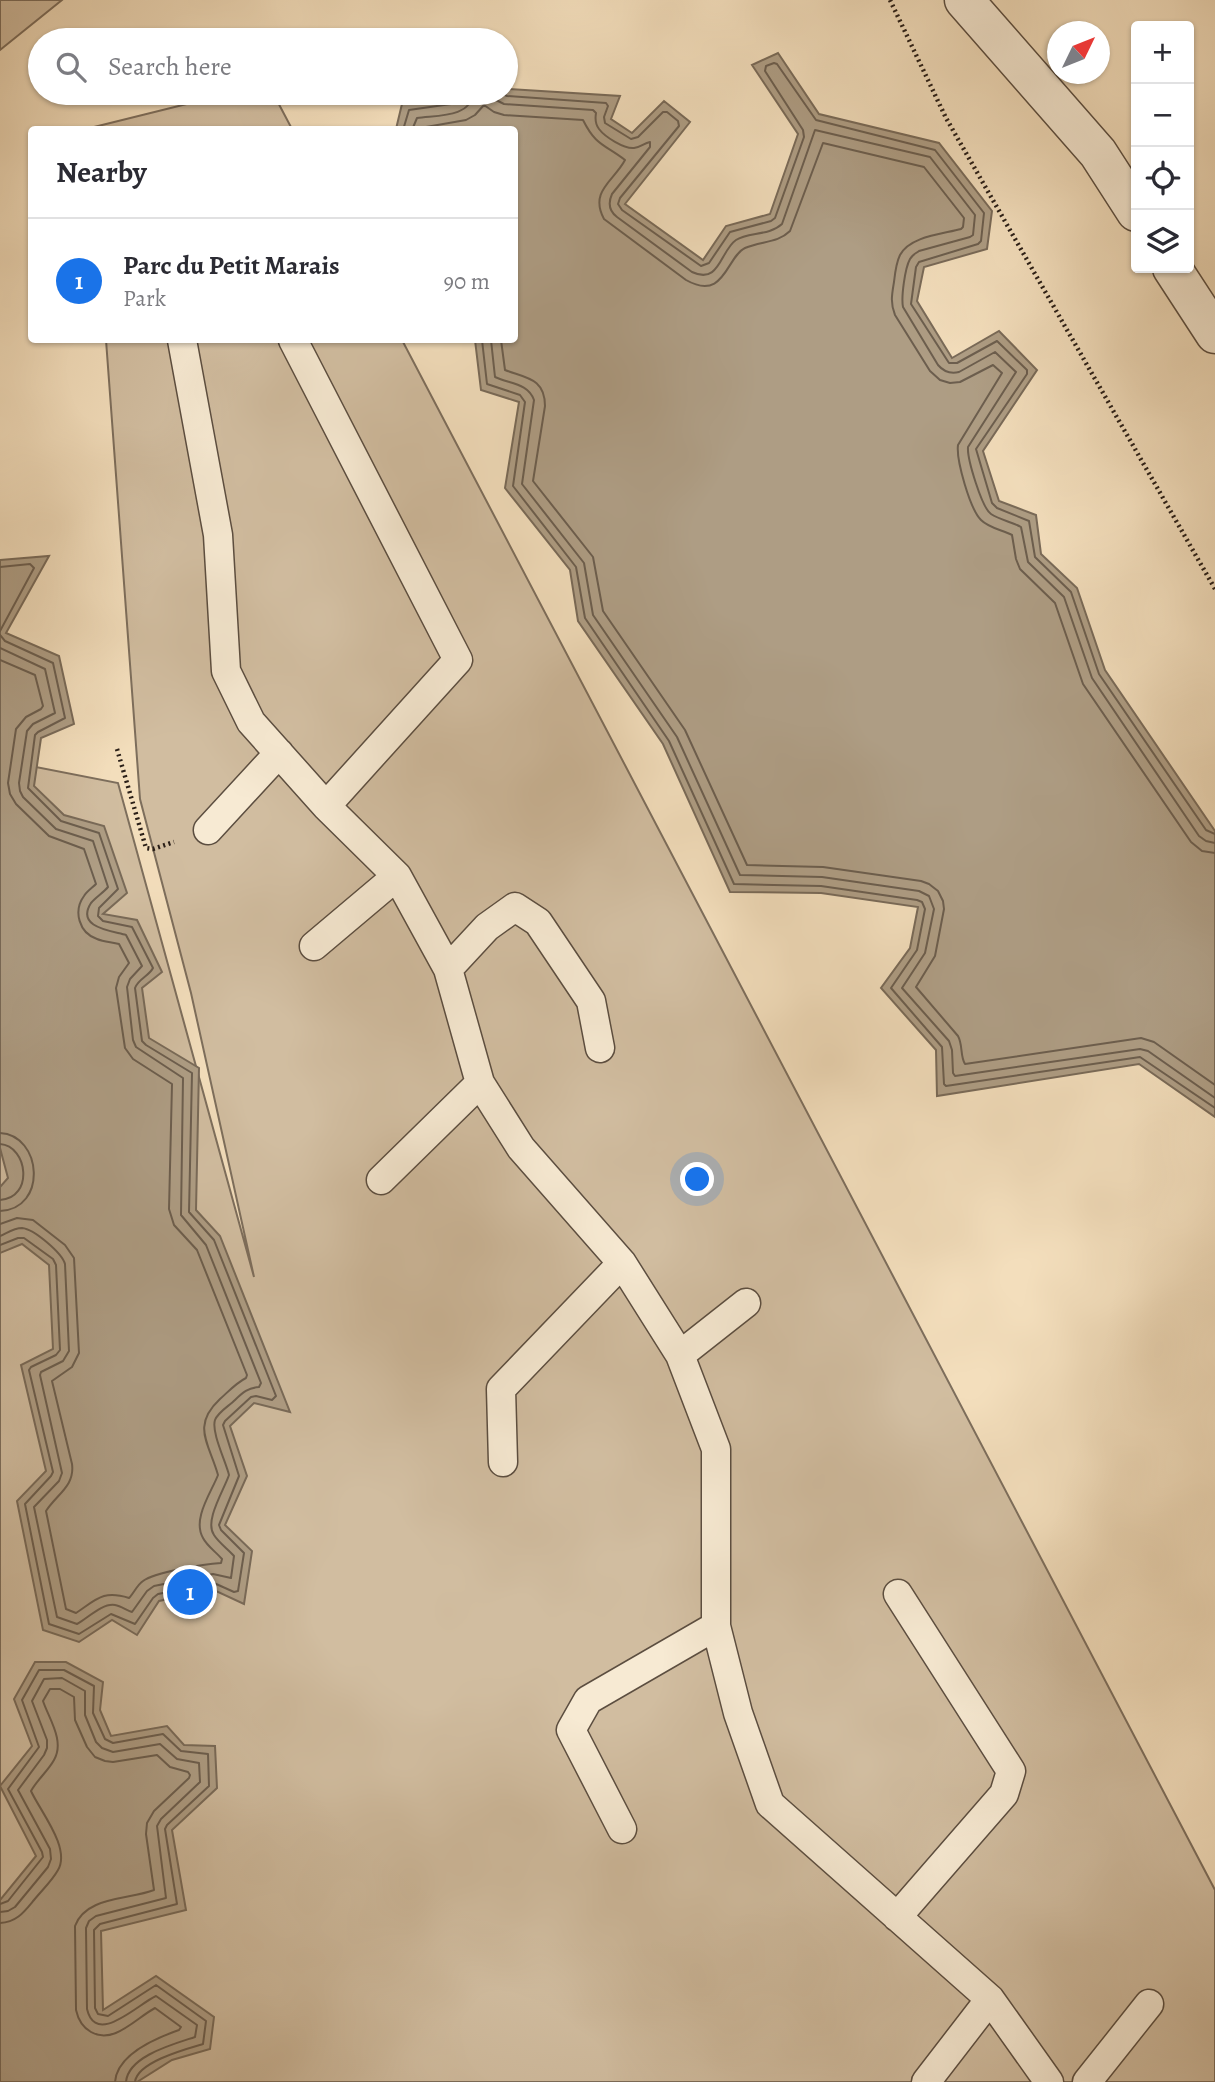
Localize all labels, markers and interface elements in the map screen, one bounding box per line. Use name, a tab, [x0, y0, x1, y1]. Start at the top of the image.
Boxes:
north arrow	[1047, 21, 1110, 84]
map controls	[1131, 21, 1194, 273]
button: +	[1131, 21, 1194, 84]
search box	[28, 28, 518, 105]
icon: search	[52, 48, 90, 86]
text: Search here	[108, 49, 232, 84]
button: −	[1131, 84, 1194, 147]
button: locate	[1131, 147, 1194, 210]
text: Nearby	[56, 152, 147, 192]
button: layers	[1131, 210, 1194, 273]
text: Parc du Petit Marais	[123, 248, 340, 283]
text: 1	[75, 266, 83, 297]
text: 90 m	[444, 266, 490, 297]
text: Park	[123, 283, 166, 314]
your location	[680, 1162, 714, 1196]
pin: 1	[167, 1566, 213, 1618]

